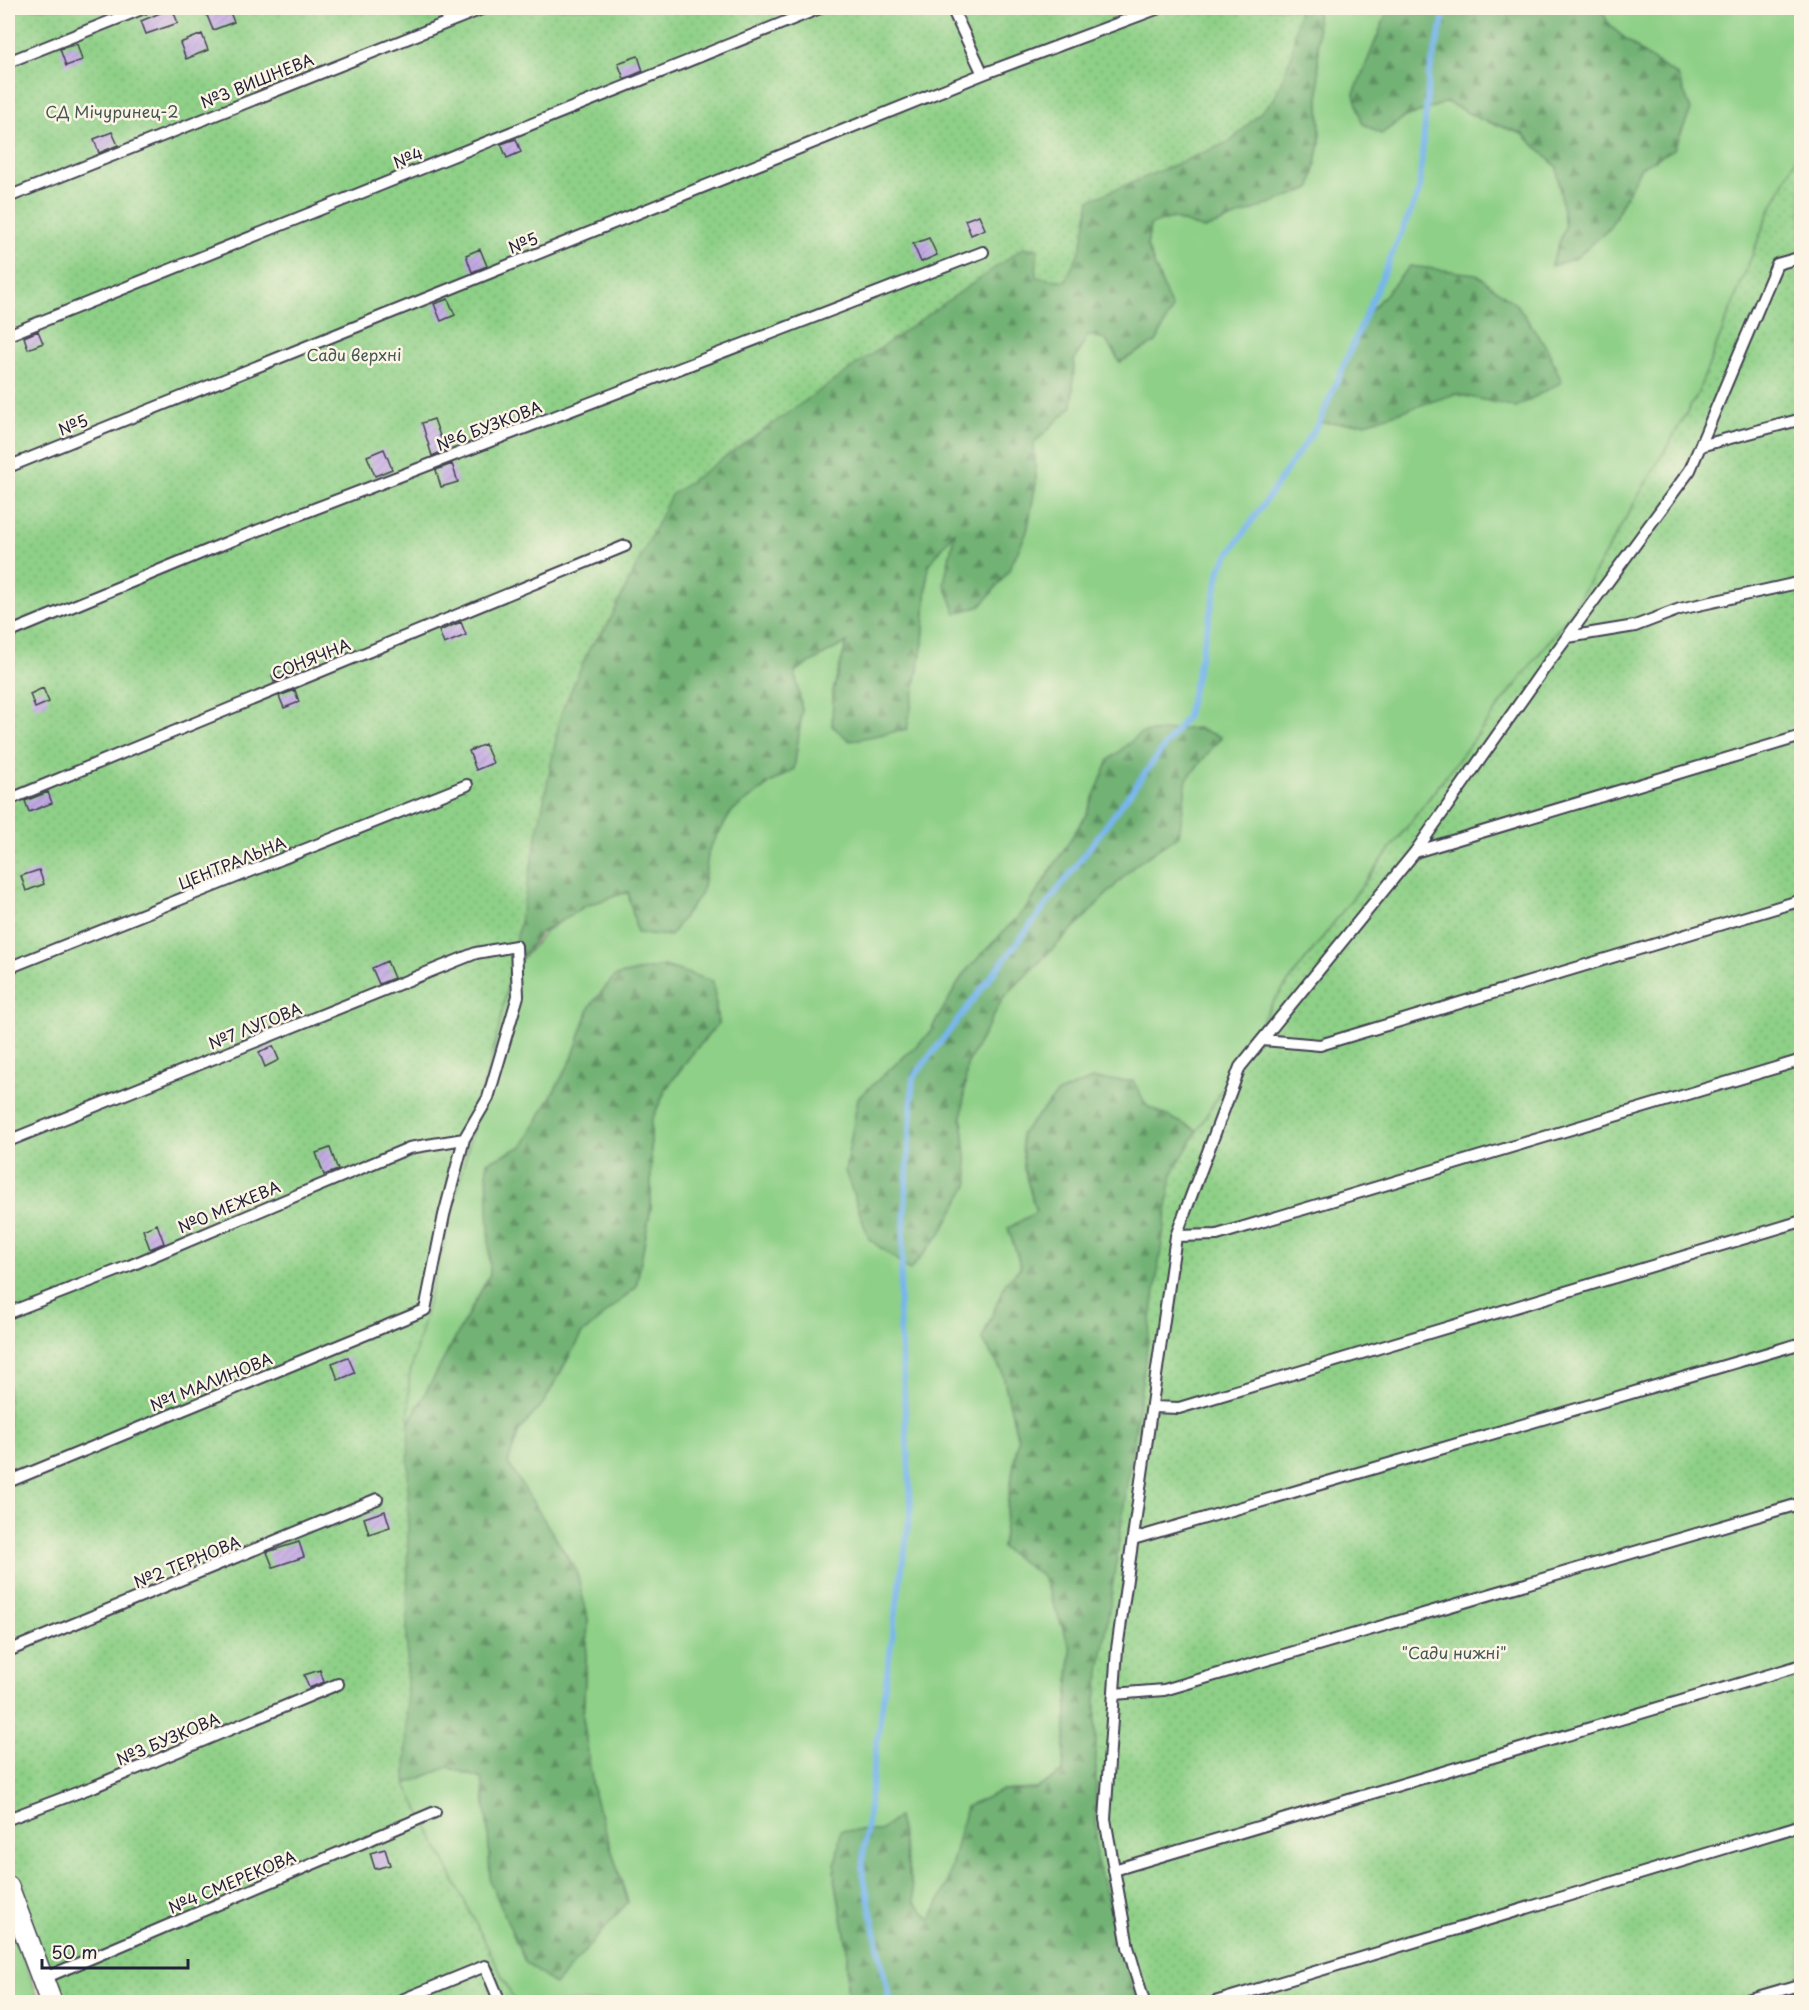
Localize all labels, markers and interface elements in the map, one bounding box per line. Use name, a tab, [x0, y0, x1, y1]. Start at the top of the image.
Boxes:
street label: №3 ВИШНЕВА	[196, 46, 317, 114]
park label: СД Мічуринец-2	[45, 99, 179, 123]
street label: №4	[389, 140, 426, 174]
street label: №5	[504, 225, 541, 259]
park label: Сади верхні	[307, 342, 401, 366]
street label: №6 БУЗКОВА	[432, 394, 545, 456]
street label: №5	[54, 407, 91, 441]
street label: СОНЯЧНА	[268, 631, 354, 685]
street label: ЦЕНТРАЛЬНА	[174, 830, 289, 895]
street label: №7 ЛУГОВА	[204, 995, 305, 1055]
street label: №0 МЕЖЕВА	[174, 1174, 284, 1238]
street label: №1 МАЛИНОВА	[146, 1345, 276, 1417]
street label: №2 ТЕРНОВА	[130, 1529, 244, 1593]
park label: "Сади нижні"	[1401, 1640, 1507, 1664]
street label: №3 БУЗКОВА	[112, 1705, 223, 1771]
street label: №4 СМЕРЕКОВА	[164, 1843, 299, 1919]
scale bar	[42, 1932, 188, 1970]
text: 50 m	[51, 1938, 98, 1965]

